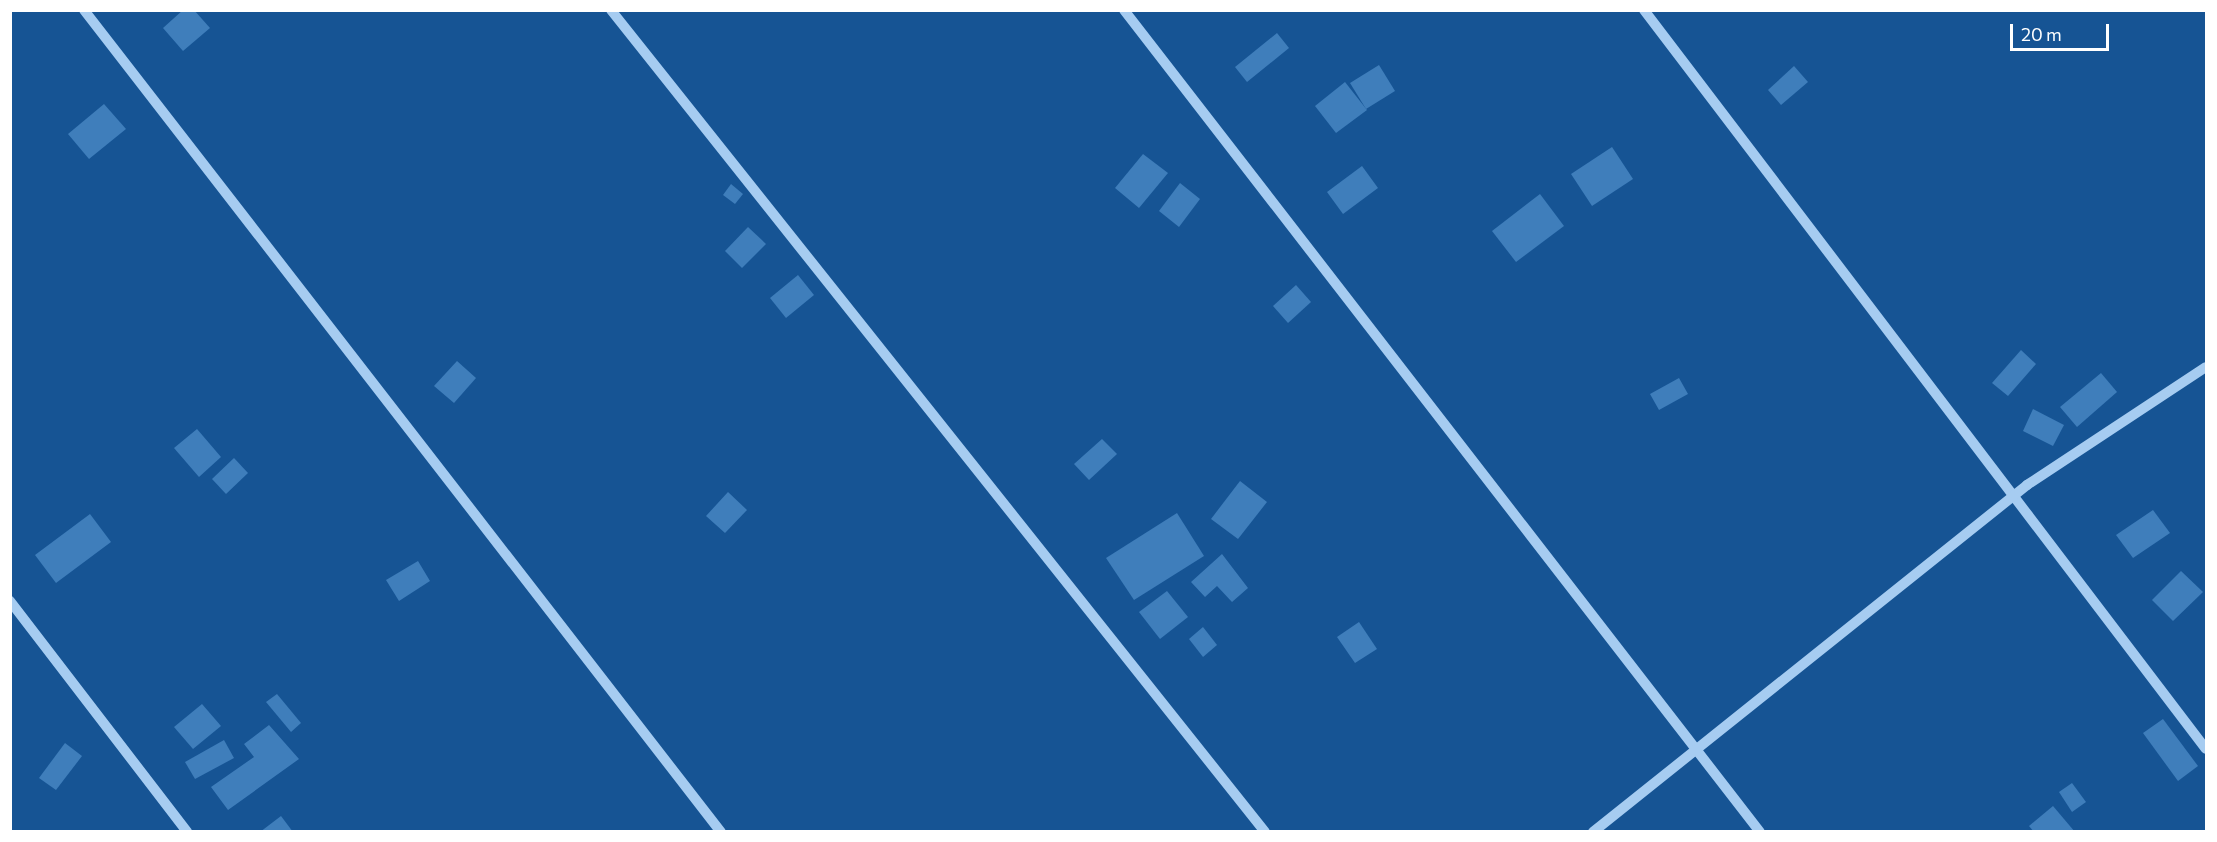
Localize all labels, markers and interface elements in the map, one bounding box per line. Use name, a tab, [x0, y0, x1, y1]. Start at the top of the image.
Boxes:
scale bar	[2013, 12, 2112, 50]
text: 20 m	[2021, 23, 2062, 45]

